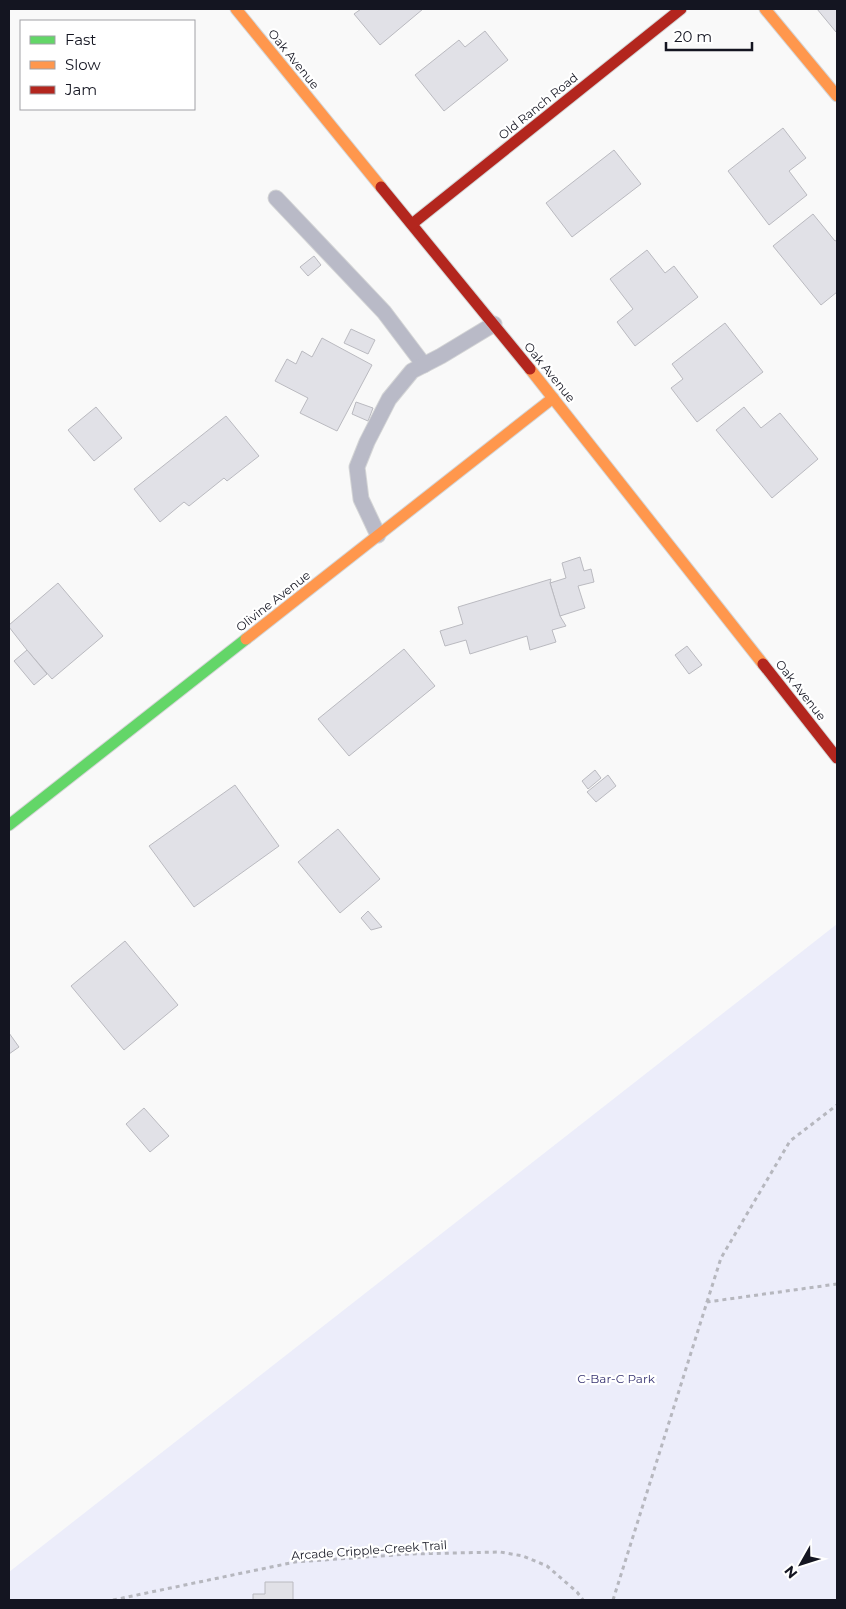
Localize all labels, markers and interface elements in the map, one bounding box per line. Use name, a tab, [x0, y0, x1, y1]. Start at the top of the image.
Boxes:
legend	[20, 20, 195, 110]
scale bar	[666, 20, 752, 52]
street label: Oak Avenue	[265, 26, 323, 92]
text: 20 m	[674, 27, 712, 46]
text: Fast	[65, 30, 96, 49]
text: Slow	[65, 55, 101, 74]
street label: Old Ranch Road	[495, 69, 581, 143]
text: Jam	[64, 80, 97, 99]
street label: Oak Avenue	[521, 339, 579, 405]
street label: Olivine Avenue	[233, 567, 313, 635]
street label: Oak Avenue	[773, 657, 829, 723]
park label: C-Bar-C Park	[577, 1371, 656, 1386]
street label: Arcade Cripple-Creek Trail	[291, 1537, 447, 1563]
north arrow	[776, 1539, 826, 1589]
text: N	[780, 1562, 801, 1582]

